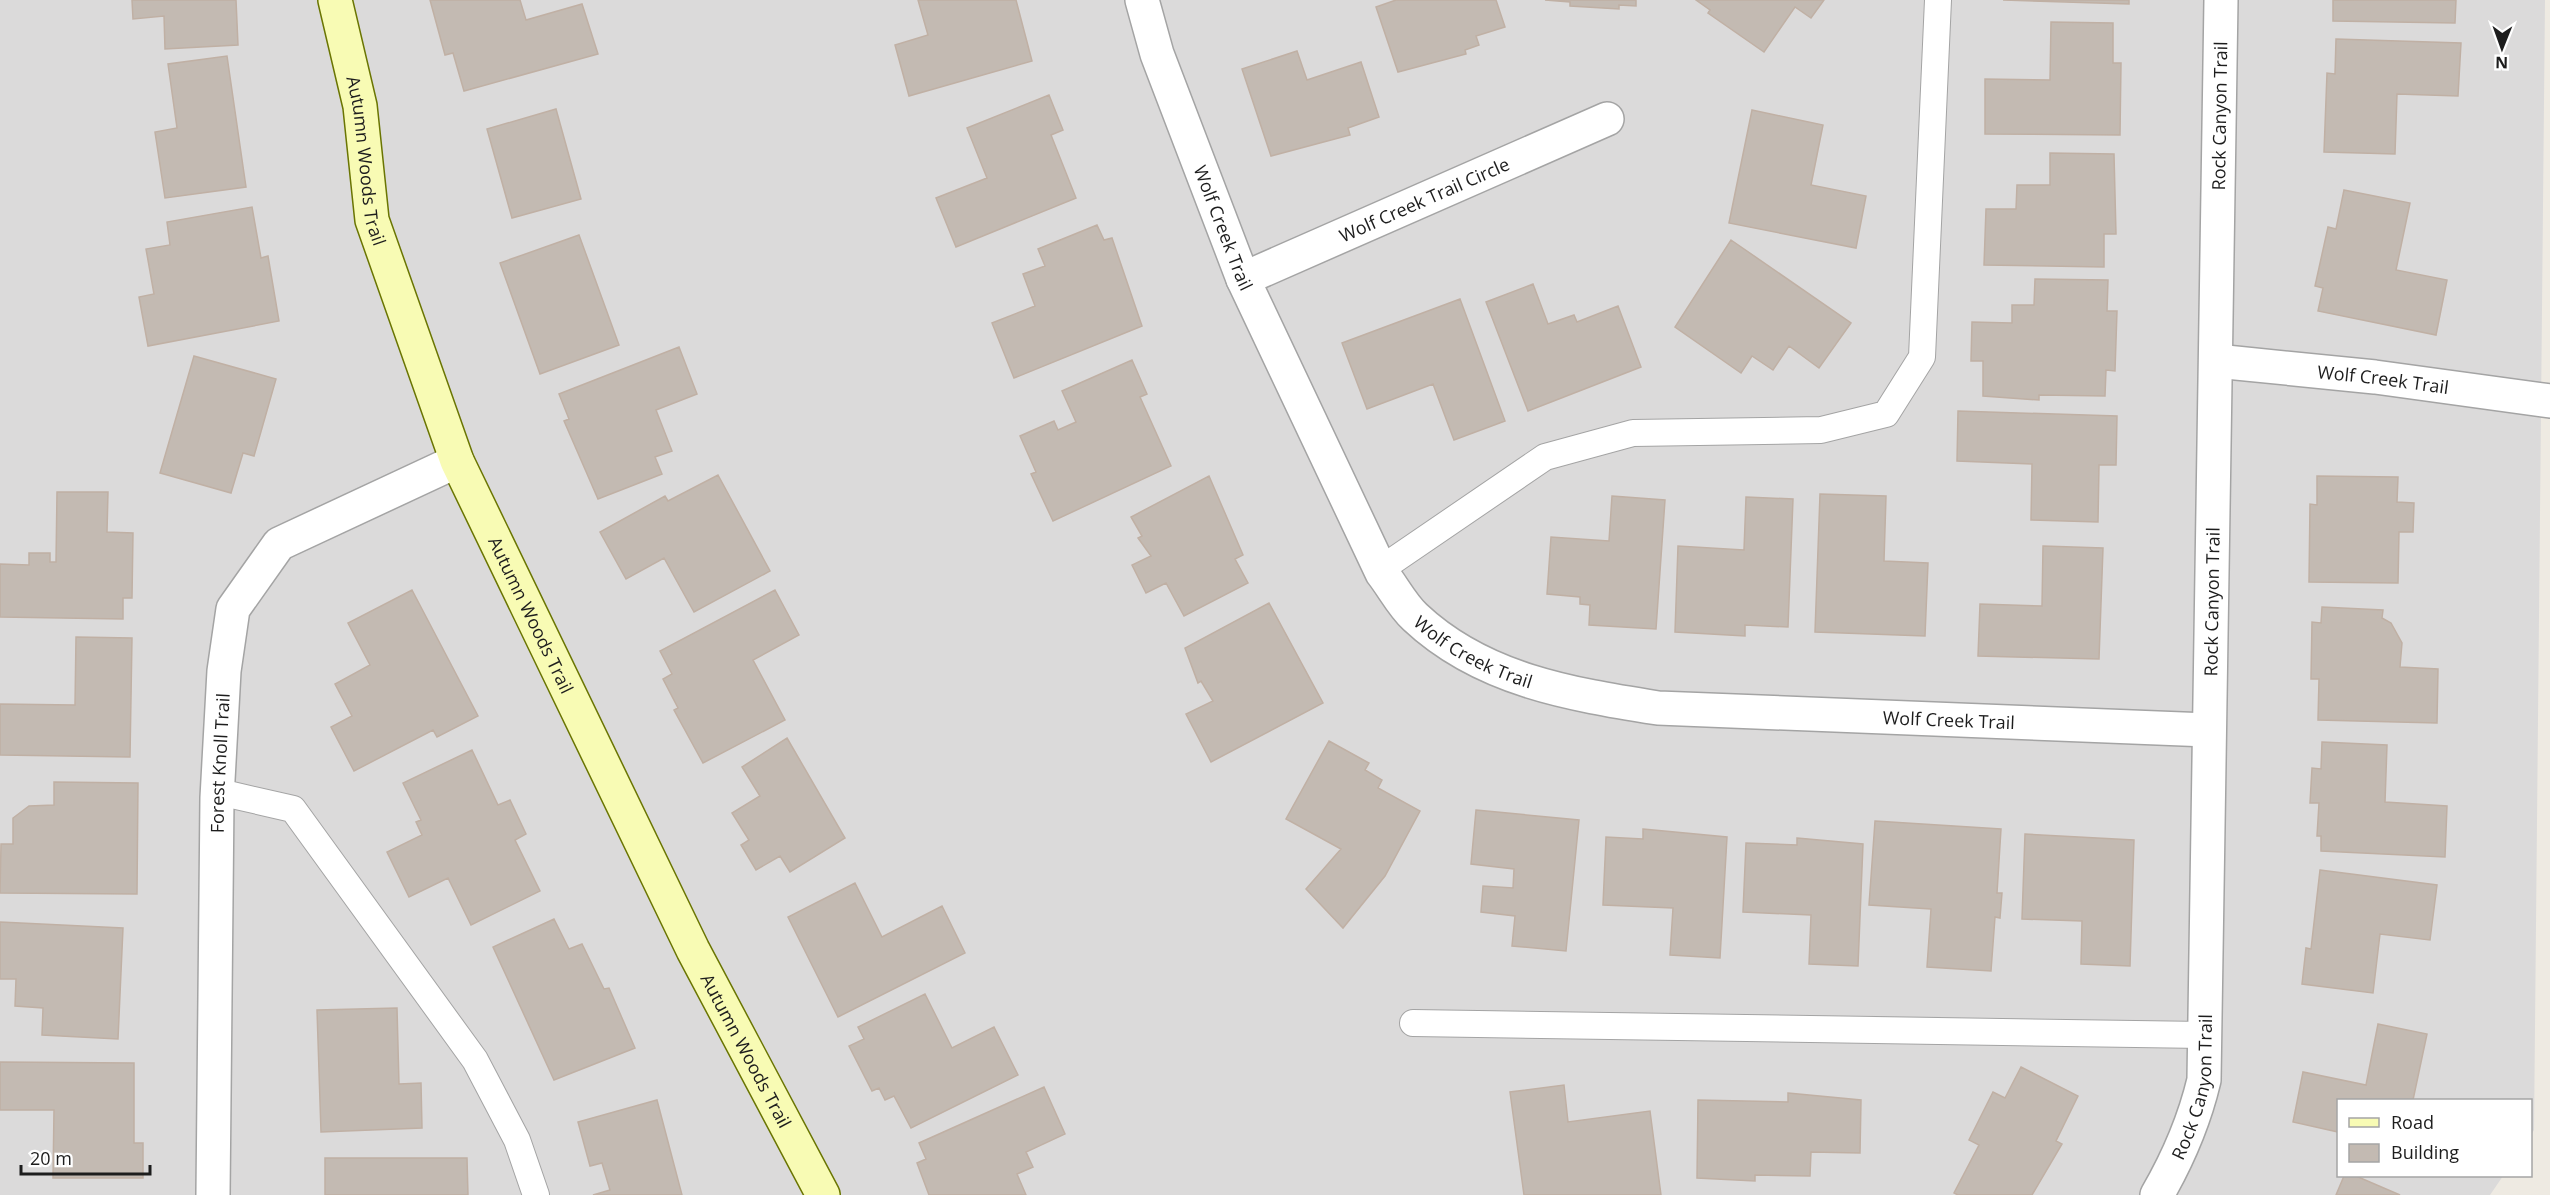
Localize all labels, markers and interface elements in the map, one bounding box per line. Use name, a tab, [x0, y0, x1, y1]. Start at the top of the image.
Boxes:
north arrow	[2472, 18, 2532, 78]
street label: Rock Canyon Trail	[2206, 41, 2232, 191]
text: N	[2495, 52, 2508, 74]
street label: Autumn Woods Trail	[341, 74, 392, 249]
street label: Wolf Creek Trail Circle	[1335, 151, 1513, 247]
street label: Wolf Creek Trail	[1189, 162, 1259, 294]
street label: Wolf Creek Trail	[2316, 359, 2450, 399]
street label: Rock Canyon Trail	[2198, 527, 2225, 676]
street label: Autumn Woods Trail	[483, 533, 579, 697]
street label: Wolf Creek Trail	[1409, 610, 1536, 693]
street label: Forest Knoll Trail	[205, 692, 235, 833]
street label: Wolf Creek Trail	[1882, 705, 2015, 734]
street label: Autumn Woods Trail	[696, 969, 797, 1132]
street label: Rock Canyon Trail	[2166, 1014, 2217, 1163]
legend	[2337, 1099, 2532, 1177]
text: Road	[2391, 1110, 2434, 1134]
scale bar	[21, 1138, 150, 1176]
text: Building	[2391, 1140, 2459, 1164]
text: 20 m	[30, 1146, 72, 1170]

